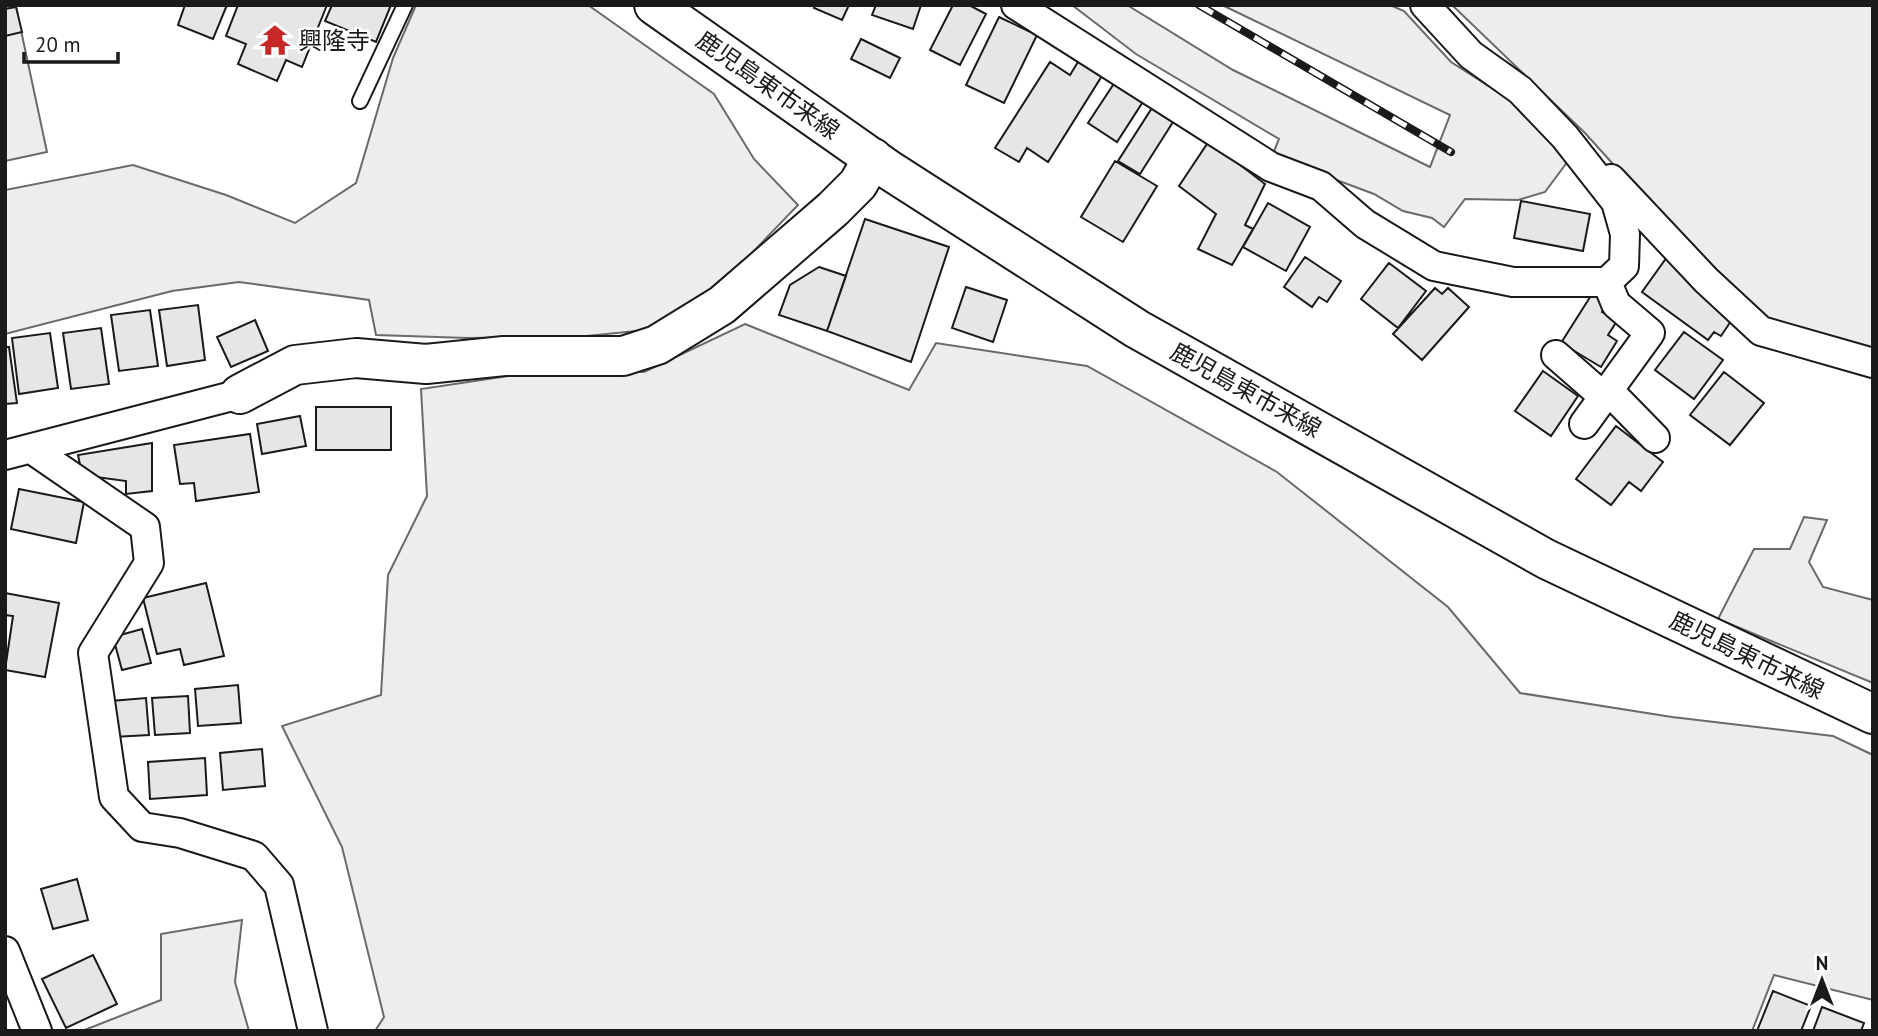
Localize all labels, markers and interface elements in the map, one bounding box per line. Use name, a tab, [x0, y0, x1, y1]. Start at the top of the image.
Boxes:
scale bar	[24, 21, 119, 65]
temple icon: 興隆寺	[258, 23, 292, 57]
street label: 鹿児島東市来線	[690, 24, 846, 146]
place label: 興隆寺	[298, 25, 370, 56]
text: 20 m	[35, 31, 81, 58]
street label: 鹿児島東市来線	[1165, 336, 1327, 444]
street label: 鹿児島東市来線	[1665, 604, 1829, 706]
north arrow	[1787, 945, 1857, 1015]
text: N	[1816, 951, 1828, 975]

